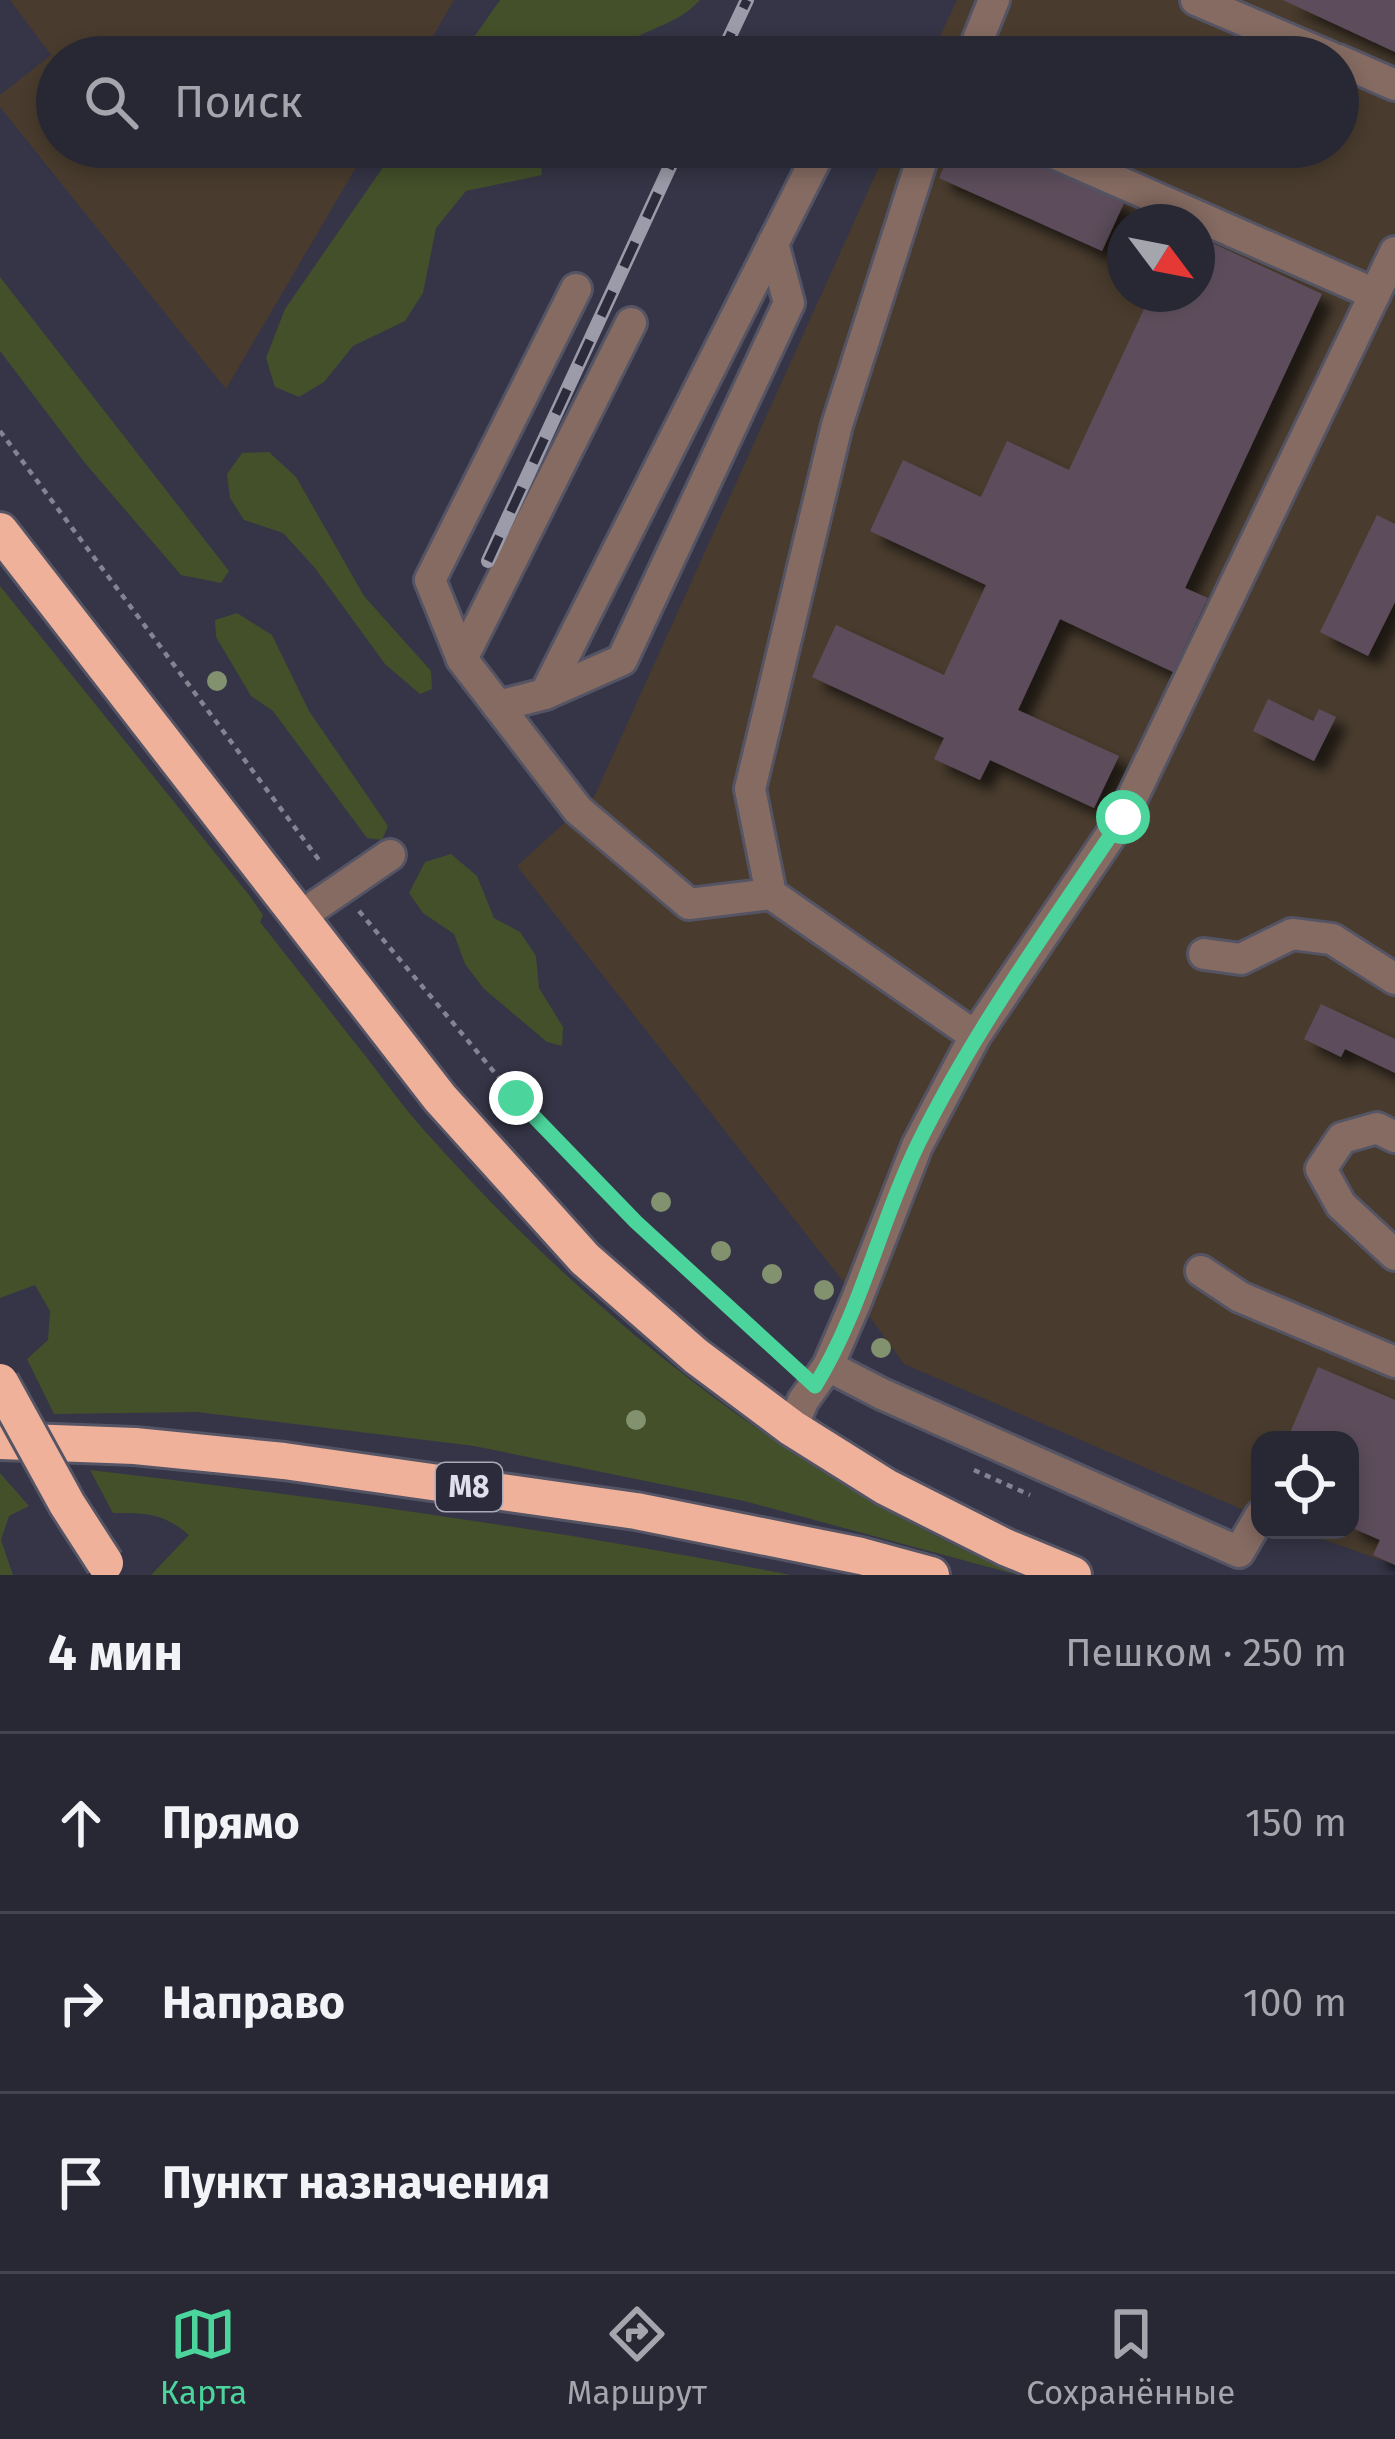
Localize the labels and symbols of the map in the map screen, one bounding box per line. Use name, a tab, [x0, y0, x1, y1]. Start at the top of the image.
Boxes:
north arrow	[1107, 204, 1215, 312]
route start	[1096, 790, 1150, 844]
route end	[489, 1071, 543, 1125]
road number: М8	[436, 1463, 502, 1511]

